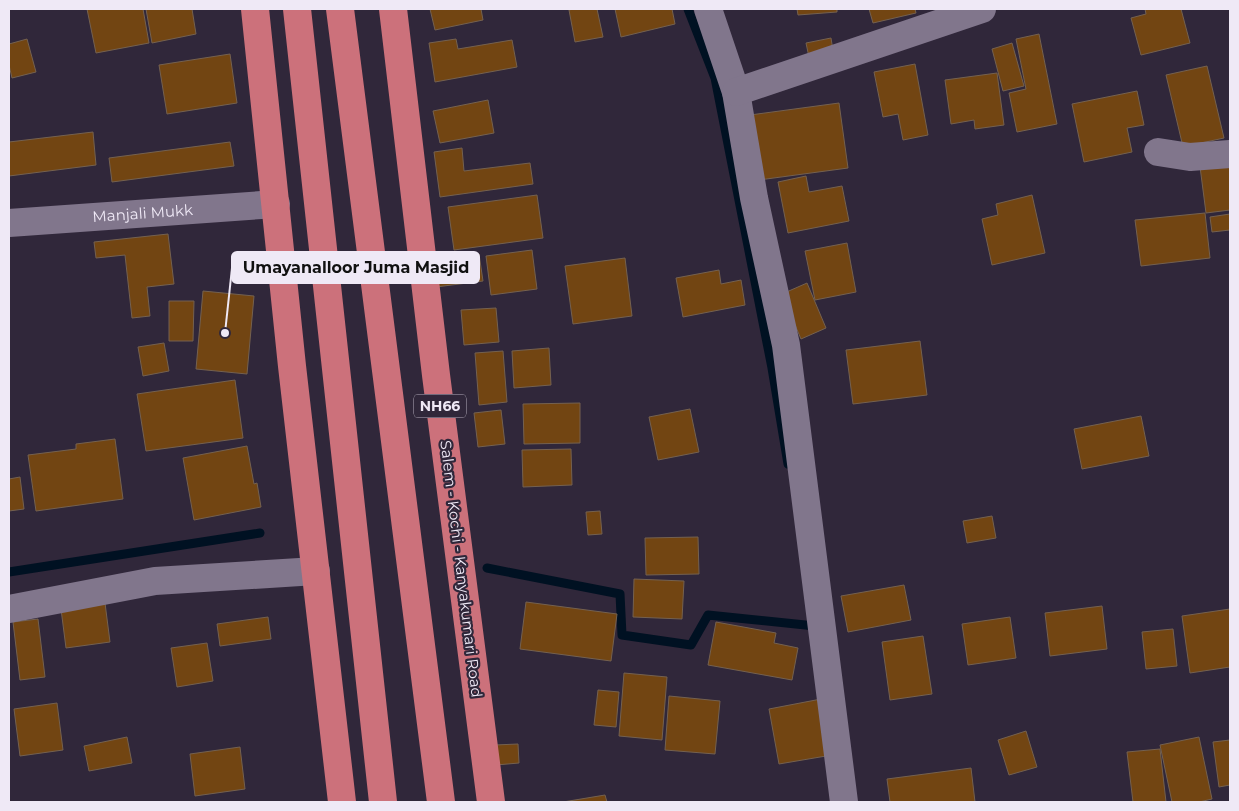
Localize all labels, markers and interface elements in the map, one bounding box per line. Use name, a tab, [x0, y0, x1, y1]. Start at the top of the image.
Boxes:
street label: Manjali Mukk	[92, 200, 194, 226]
callout: Umayanalloor Juma Masjid	[232, 252, 479, 283]
text: Umayanalloor Juma Masjid	[243, 258, 469, 277]
road number: NH66	[414, 394, 466, 418]
street label: Salem - Kochi - Kanyakumari Road	[436, 439, 487, 699]

